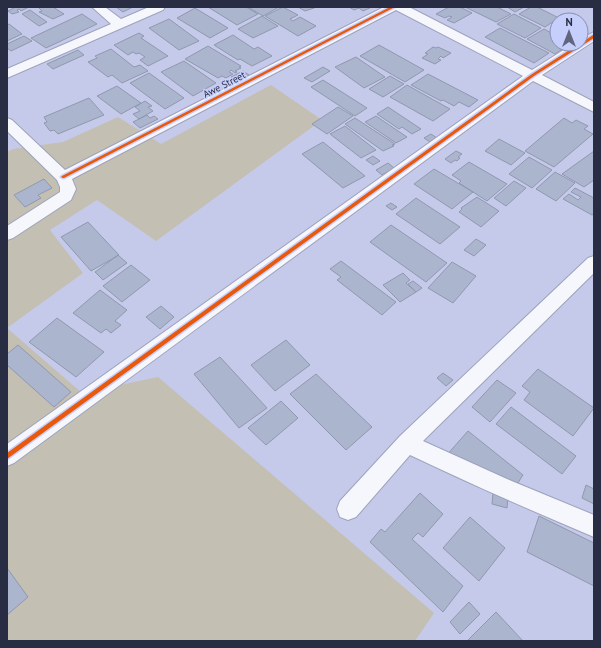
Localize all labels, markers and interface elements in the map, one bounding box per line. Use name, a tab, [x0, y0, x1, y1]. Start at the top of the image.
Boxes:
north arrow	[549, 12, 589, 52]
text: N	[565, 15, 573, 29]
street label: Awe Street	[201, 68, 248, 101]

